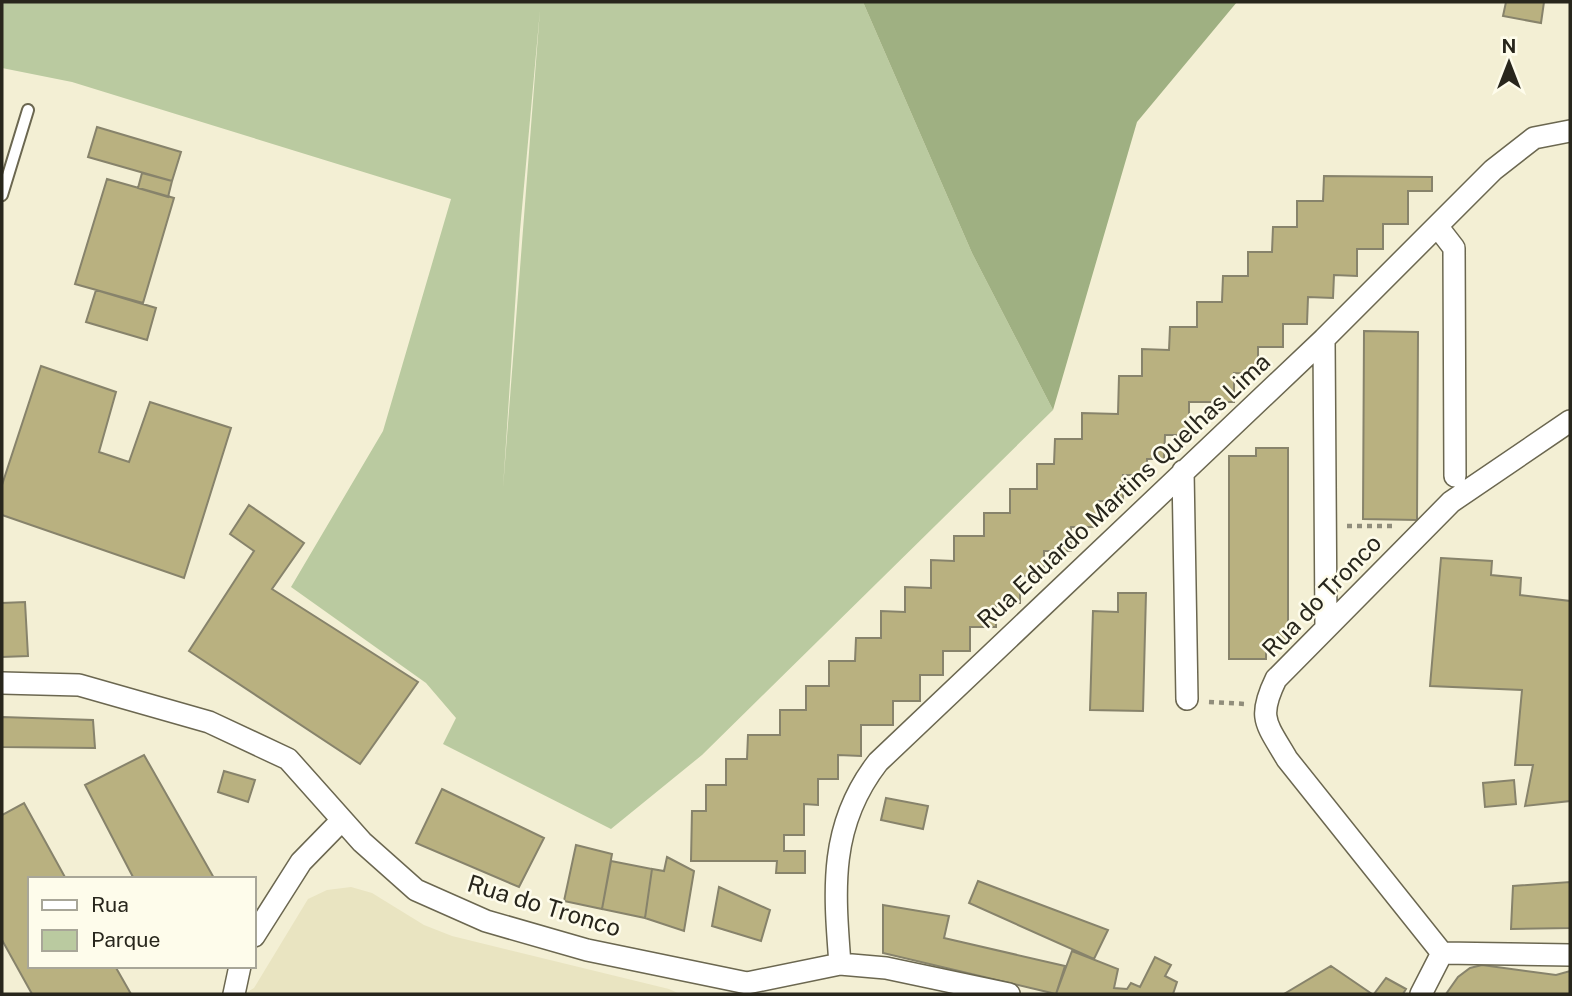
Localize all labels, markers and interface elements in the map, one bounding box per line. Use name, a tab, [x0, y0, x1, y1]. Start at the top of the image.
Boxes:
north arrow	[1474, 28, 1544, 98]
text: N	[1502, 35, 1516, 57]
street label: Rua Eduardo Martins Quelhas Lima	[971, 347, 1275, 634]
street label: Rua do Tronco	[1256, 528, 1387, 662]
street label: Rua do Tronco	[464, 868, 624, 942]
legend	[28, 877, 256, 968]
text: Rua	[91, 892, 129, 917]
text: Parque	[91, 927, 160, 952]

